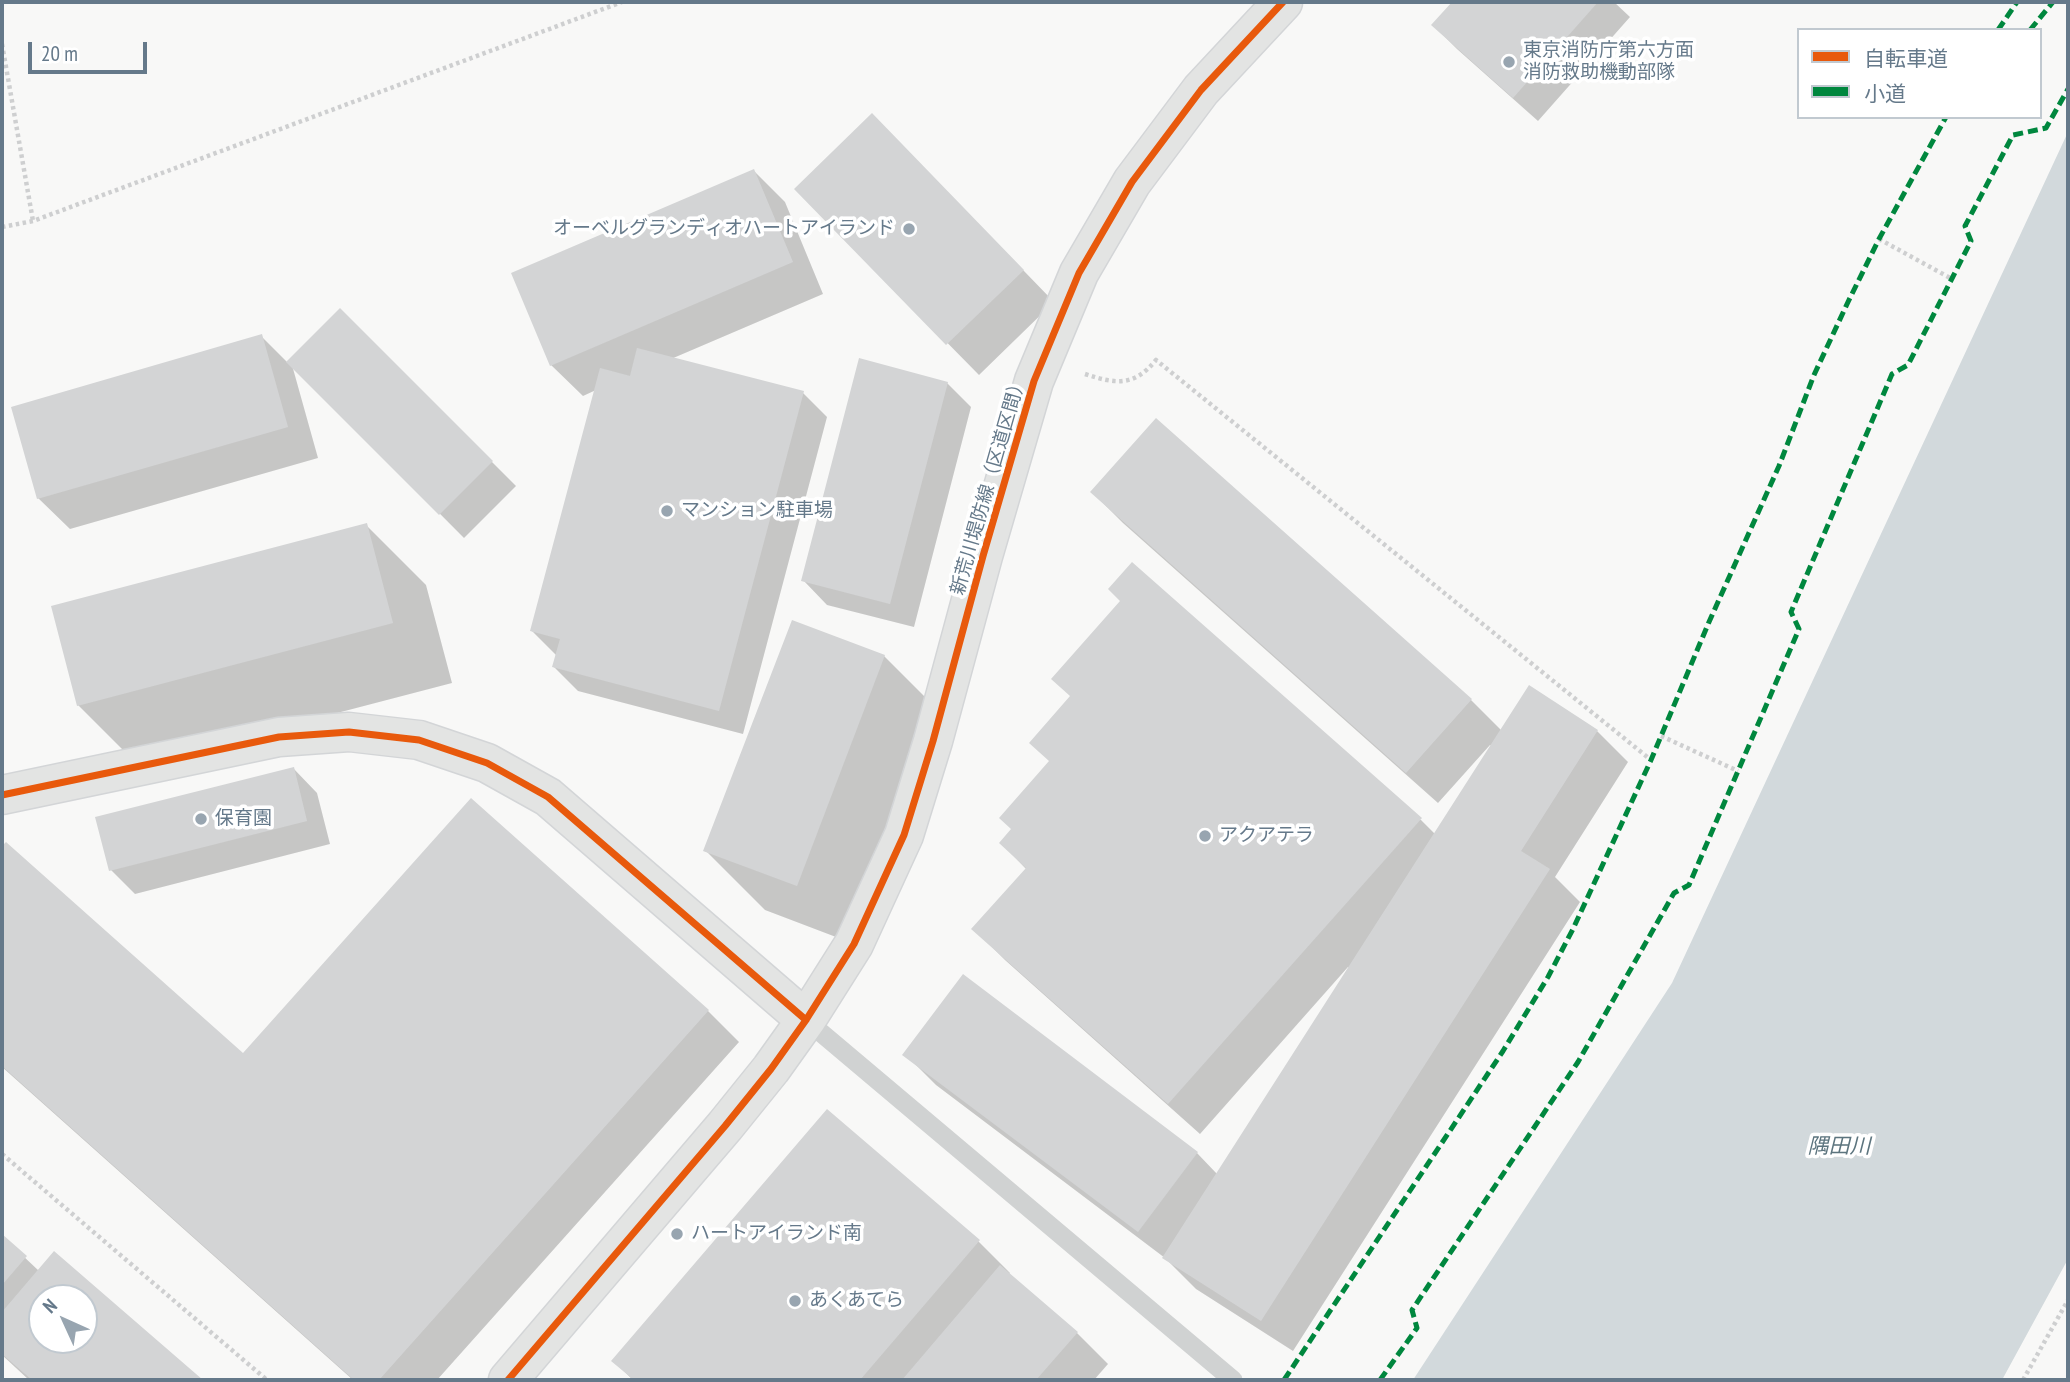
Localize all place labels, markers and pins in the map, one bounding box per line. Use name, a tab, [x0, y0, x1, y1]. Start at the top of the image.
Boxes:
place label: 東京消防庁第六方面 消防救助機動部隊	[1523, 40, 1694, 84]
marker: 東京消防庁第六方面 消防救助機動部隊	[1501, 54, 1517, 70]
place label: オーベルグランディオハートアイランド	[553, 218, 895, 240]
marker: オーベルグランディオハートアイランド	[901, 221, 917, 237]
place label: マンション駐車場	[681, 500, 833, 522]
marker: マンション駐車場	[659, 503, 675, 519]
place label: 保育園	[215, 808, 272, 830]
marker: 保育園	[193, 811, 209, 827]
place label: アクアテラ	[1219, 825, 1314, 847]
marker: アクアテラ	[1197, 828, 1213, 844]
place label: ハートアイランド南	[691, 1223, 862, 1245]
marker: ハートアイランド南	[669, 1226, 685, 1242]
place label: あくあてら	[809, 1290, 904, 1312]
marker: あくあてら	[787, 1293, 803, 1309]

